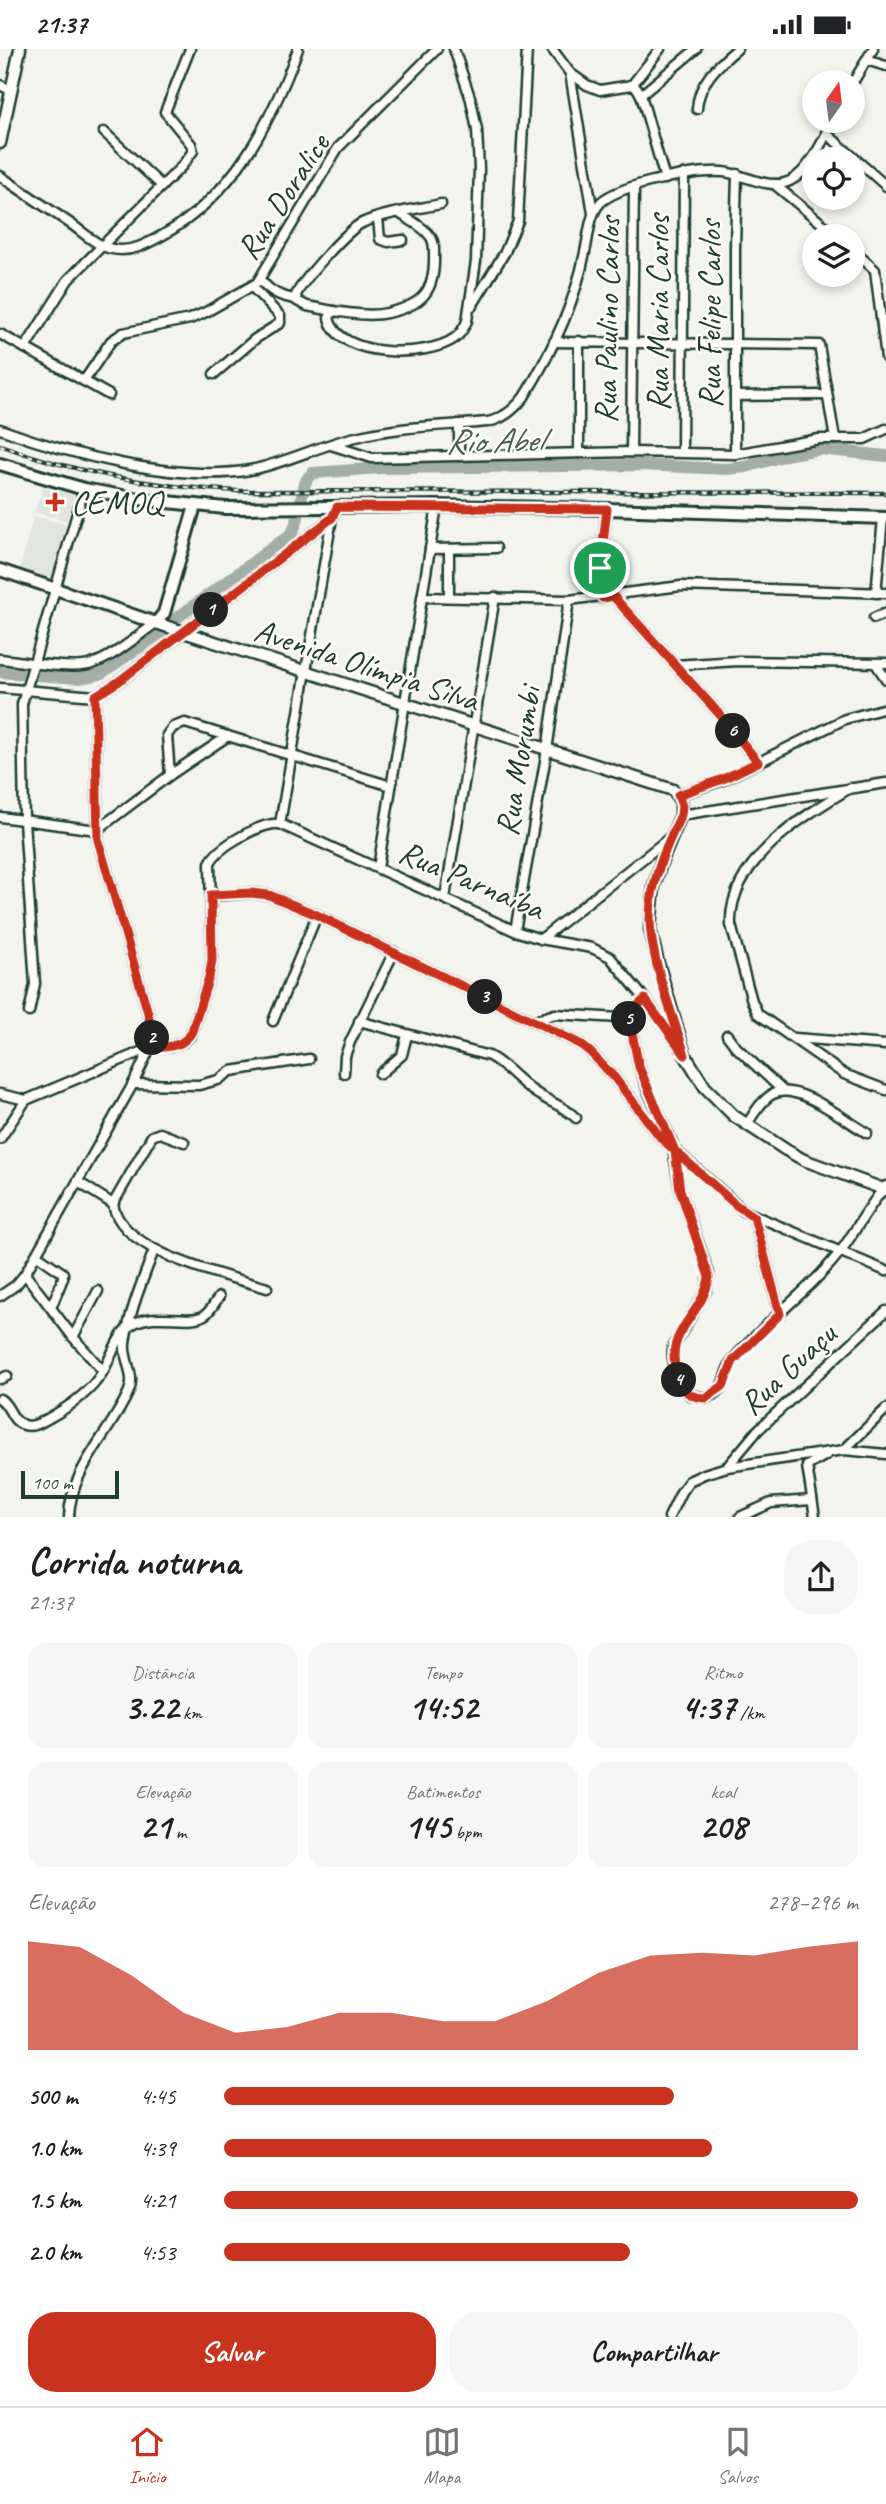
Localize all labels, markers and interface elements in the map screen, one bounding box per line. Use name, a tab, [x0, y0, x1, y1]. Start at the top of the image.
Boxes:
text: 21:37	[35, 8, 87, 41]
north arrow	[802, 70, 864, 133]
map controls	[802, 70, 865, 287]
street label: Rua Doralice	[227, 124, 340, 267]
button: locate	[802, 147, 865, 210]
street label: Rua Maria Carlos	[637, 212, 679, 411]
street label: Rua Paulino Carlos	[584, 214, 630, 424]
street label: Rua Felipe Carlos	[689, 217, 731, 408]
button: layers	[802, 224, 865, 287]
water label: Rio Abel	[445, 417, 554, 464]
place label: CEMOQ	[71, 482, 166, 524]
marker: CEMOQ	[45, 492, 65, 512]
pin	[570, 538, 630, 598]
icon: arrive	[581, 549, 619, 587]
pin: 1	[194, 593, 228, 627]
text: 1	[206, 597, 215, 621]
street label: Avenida Olímpia Silva	[249, 609, 487, 722]
street label: Rua Morumbi	[485, 680, 551, 839]
pin: 6	[716, 713, 750, 749]
text: 6	[728, 718, 737, 742]
street label: Rua Parnaíba	[393, 831, 553, 930]
pin: 3	[468, 979, 503, 1014]
text: 3	[480, 984, 489, 1008]
pin: 5	[612, 1002, 646, 1037]
text: 5	[624, 1006, 633, 1030]
pin: 2	[134, 1021, 170, 1055]
text: 2	[147, 1025, 156, 1049]
street label: Rua Guaçu	[731, 1312, 846, 1424]
pin: 4	[662, 1363, 696, 1397]
text: 4	[674, 1367, 683, 1391]
scale bar	[21, 1468, 119, 1500]
text: 100 m	[32, 1471, 73, 1495]
text: Corrida noturna	[28, 1538, 240, 1585]
button: share	[784, 1540, 858, 1614]
text: 21:37	[28, 1588, 74, 1617]
text: Distância	[132, 1661, 194, 1685]
text: Tempo	[424, 1661, 462, 1685]
text: Ritmo	[704, 1661, 742, 1685]
text: 3.22	[124, 1685, 179, 1730]
text: 14:52	[408, 1685, 478, 1730]
text: 4:37	[681, 1685, 735, 1730]
text: km	[179, 1701, 202, 1725]
text: /km	[735, 1701, 765, 1725]
text: Elevação	[135, 1780, 191, 1804]
text: Batimentos	[406, 1780, 480, 1804]
text: kcal	[710, 1780, 736, 1804]
text: 21	[140, 1804, 171, 1849]
text: 145	[404, 1804, 451, 1849]
text: 208	[699, 1804, 747, 1849]
text: m	[171, 1820, 186, 1844]
text: bpm	[451, 1820, 482, 1844]
text: Elevação	[28, 1888, 95, 1917]
text: 278–296 m	[767, 1888, 858, 1917]
text: 500 m	[28, 2082, 77, 2111]
text: 4:45	[140, 2082, 176, 2111]
text: 1.0 km	[28, 2134, 82, 2163]
text: 4:39	[140, 2134, 176, 2163]
text: 1.5 km	[28, 2186, 81, 2215]
text: 4:21	[140, 2186, 176, 2215]
text: 2.0 km	[28, 2238, 82, 2267]
text: 4:53	[140, 2238, 176, 2267]
button: Salvar	[28, 2312, 436, 2392]
button: Compartilhar	[450, 2312, 858, 2392]
tab: Início	[128, 2423, 166, 2489]
tab: Mapa	[423, 2423, 461, 2489]
tab: Salvos	[718, 2423, 758, 2489]

